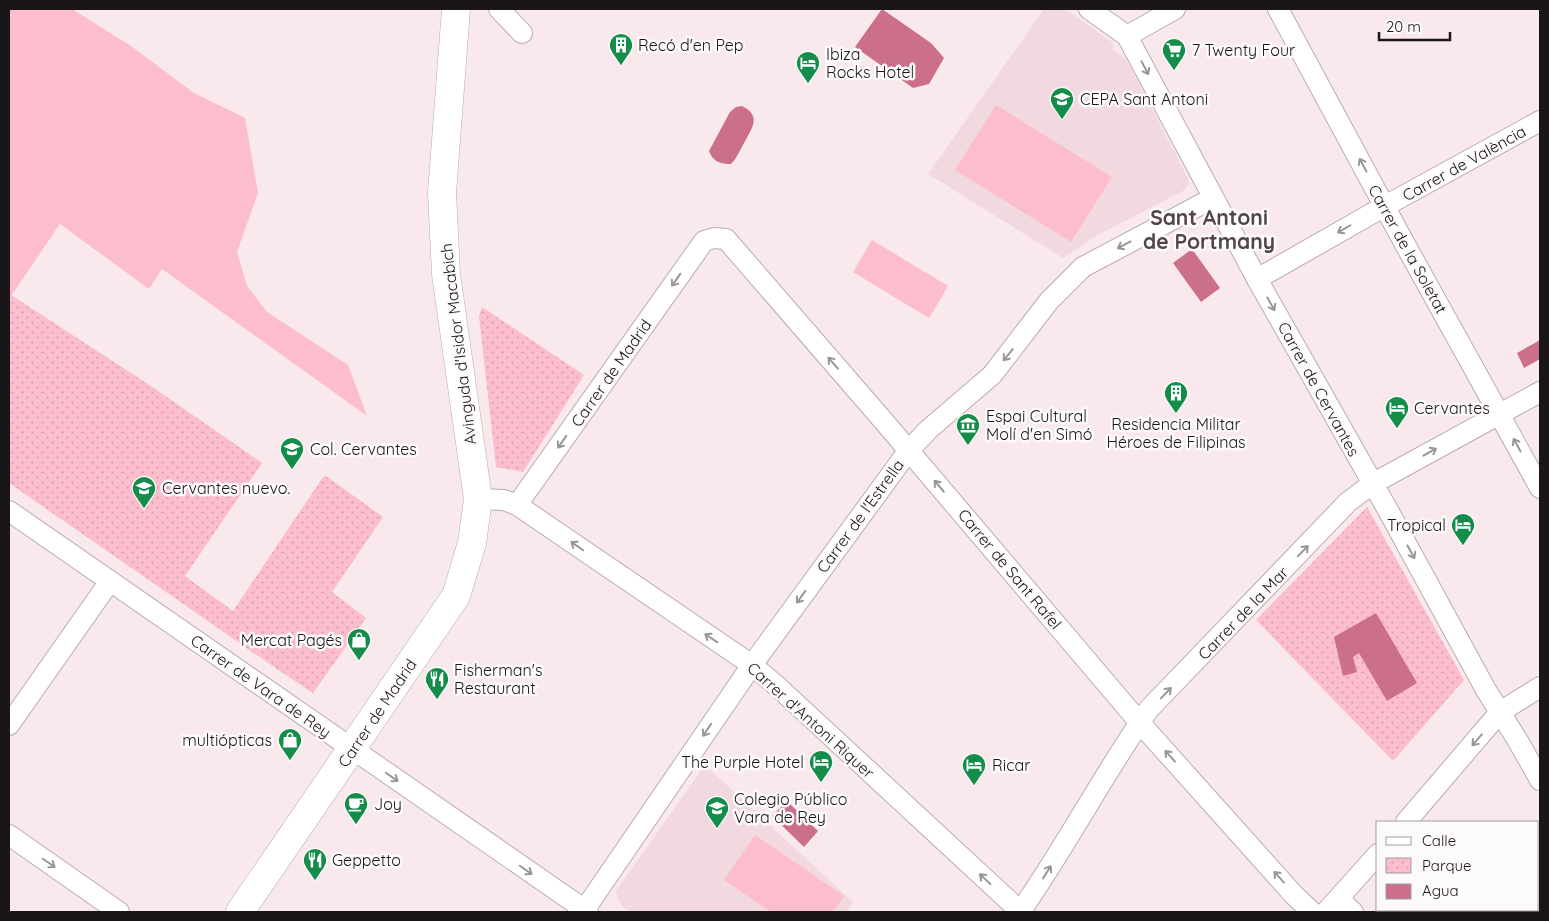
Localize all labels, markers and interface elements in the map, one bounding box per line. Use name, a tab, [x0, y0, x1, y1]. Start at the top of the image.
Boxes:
scale bar	[1379, 10, 1450, 42]
text: 20 m	[1386, 17, 1421, 36]
building icon: Recó d'en Pep	[608, 32, 634, 66]
place label: Recó d'en Pep	[638, 35, 744, 55]
supermarket icon: 7 Twenty Four	[1161, 37, 1187, 71]
place label: 7 Twenty Four	[1192, 40, 1295, 60]
place label: Ibiza Rocks Hotel	[826, 44, 914, 82]
hotel icon: Ibiza Rocks Hotel	[795, 50, 821, 84]
one-way arrow	[1140, 60, 1150, 75]
school or university icon: CEPA Sant Antoni	[1049, 86, 1075, 120]
place label: CEPA Sant Antoni	[1080, 89, 1208, 109]
street label: Carrer de València	[1399, 121, 1529, 205]
one-way arrow	[1358, 157, 1368, 172]
street label: Carrer de la Soletat	[1364, 181, 1452, 317]
district label: Sant Antoni de Portmany	[1143, 204, 1275, 254]
one-way arrow	[1337, 224, 1352, 234]
one-way arrow	[1116, 240, 1131, 250]
street label: Avinguda d'Isidor Macabich	[436, 242, 480, 446]
one-way arrow	[671, 273, 681, 287]
one-way arrow	[1267, 296, 1277, 310]
street label: Carrer de Madrid	[566, 315, 656, 431]
street label: Carrer de Cervantes	[1274, 318, 1364, 460]
one-way arrow	[1002, 348, 1013, 361]
one-way arrow	[828, 357, 839, 370]
building icon: Residencia Militar Héroes de Filipinas	[1163, 380, 1189, 414]
hotel icon: Cervantes	[1384, 395, 1410, 429]
place label: Cervantes	[1414, 398, 1490, 418]
place label: Espai Cultural Molí d'en Simó	[986, 406, 1092, 444]
museum icon: Espai Cultural Molí d'en Simó	[955, 412, 981, 446]
place label: Residencia Militar Héroes de Filipinas	[1106, 414, 1246, 452]
one-way arrow	[557, 435, 567, 449]
school or university icon: Col. Cervantes	[279, 436, 305, 470]
one-way arrow	[1511, 438, 1521, 453]
place label: Col. Cervantes	[310, 439, 417, 459]
one-way arrow	[1422, 447, 1437, 457]
street label: Carrer de l'Estrella	[812, 455, 908, 577]
school or university icon: Cervantes nuevo.	[131, 475, 157, 509]
place label: Cervantes nuevo.	[162, 478, 290, 498]
one-way arrow	[934, 480, 945, 493]
street label: Carrer de Sant Rafel	[954, 505, 1066, 633]
hotel icon: Tropical	[1450, 512, 1476, 546]
place label: Tropical	[1387, 515, 1446, 535]
one-way arrow	[570, 541, 584, 551]
one-way arrow	[1297, 544, 1309, 557]
one-way arrow	[1406, 544, 1416, 559]
street label: Carrer de la Mar	[1194, 562, 1292, 664]
one-way arrow	[796, 590, 806, 604]
shop icon: Mercat Pagés	[346, 627, 372, 661]
street label: Carrer de Vara de Rey	[187, 630, 335, 742]
place label: Mercat Pagés	[241, 630, 342, 650]
one-way arrow	[705, 633, 719, 643]
street label: Carrer de Madrid	[333, 655, 421, 771]
street label: Carrer d'Antoni Riquer	[743, 658, 879, 782]
place label: Fisherman's Restaurant	[454, 660, 542, 698]
restaurant icon: Fisherman's Restaurant	[424, 666, 450, 700]
one-way arrow	[1159, 687, 1171, 699]
one-way arrow	[702, 723, 712, 737]
shop icon: multiópticas	[277, 727, 303, 761]
place label: multiópticas	[182, 730, 272, 750]
one-way arrow	[1471, 734, 1483, 747]
hotel icon: The Purple Hotel	[808, 749, 834, 783]
one-way arrow	[1164, 749, 1176, 762]
place label: The Purple Hotel	[681, 752, 804, 772]
hotel icon: Ricar	[961, 752, 987, 786]
place label: Ricar	[992, 755, 1030, 775]
one-way arrow	[385, 772, 399, 782]
place label: Colegio Público Vara de Rey	[734, 789, 847, 827]
cafe icon: Joy	[343, 791, 369, 825]
place label: Joy	[374, 794, 402, 814]
school or university icon: Colegio Público Vara de Rey	[704, 795, 730, 829]
legend	[1376, 821, 1539, 911]
text: Calle	[1422, 831, 1456, 850]
restaurant icon: Geppetto	[302, 847, 328, 881]
place label: Geppetto	[332, 850, 401, 870]
text: Parque	[1422, 856, 1472, 875]
one-way arrow	[42, 858, 56, 868]
one-way arrow	[519, 865, 533, 875]
one-way arrow	[1043, 865, 1053, 879]
one-way arrow	[1273, 870, 1284, 883]
one-way arrow	[979, 873, 991, 885]
text: Agua	[1422, 881, 1459, 900]

